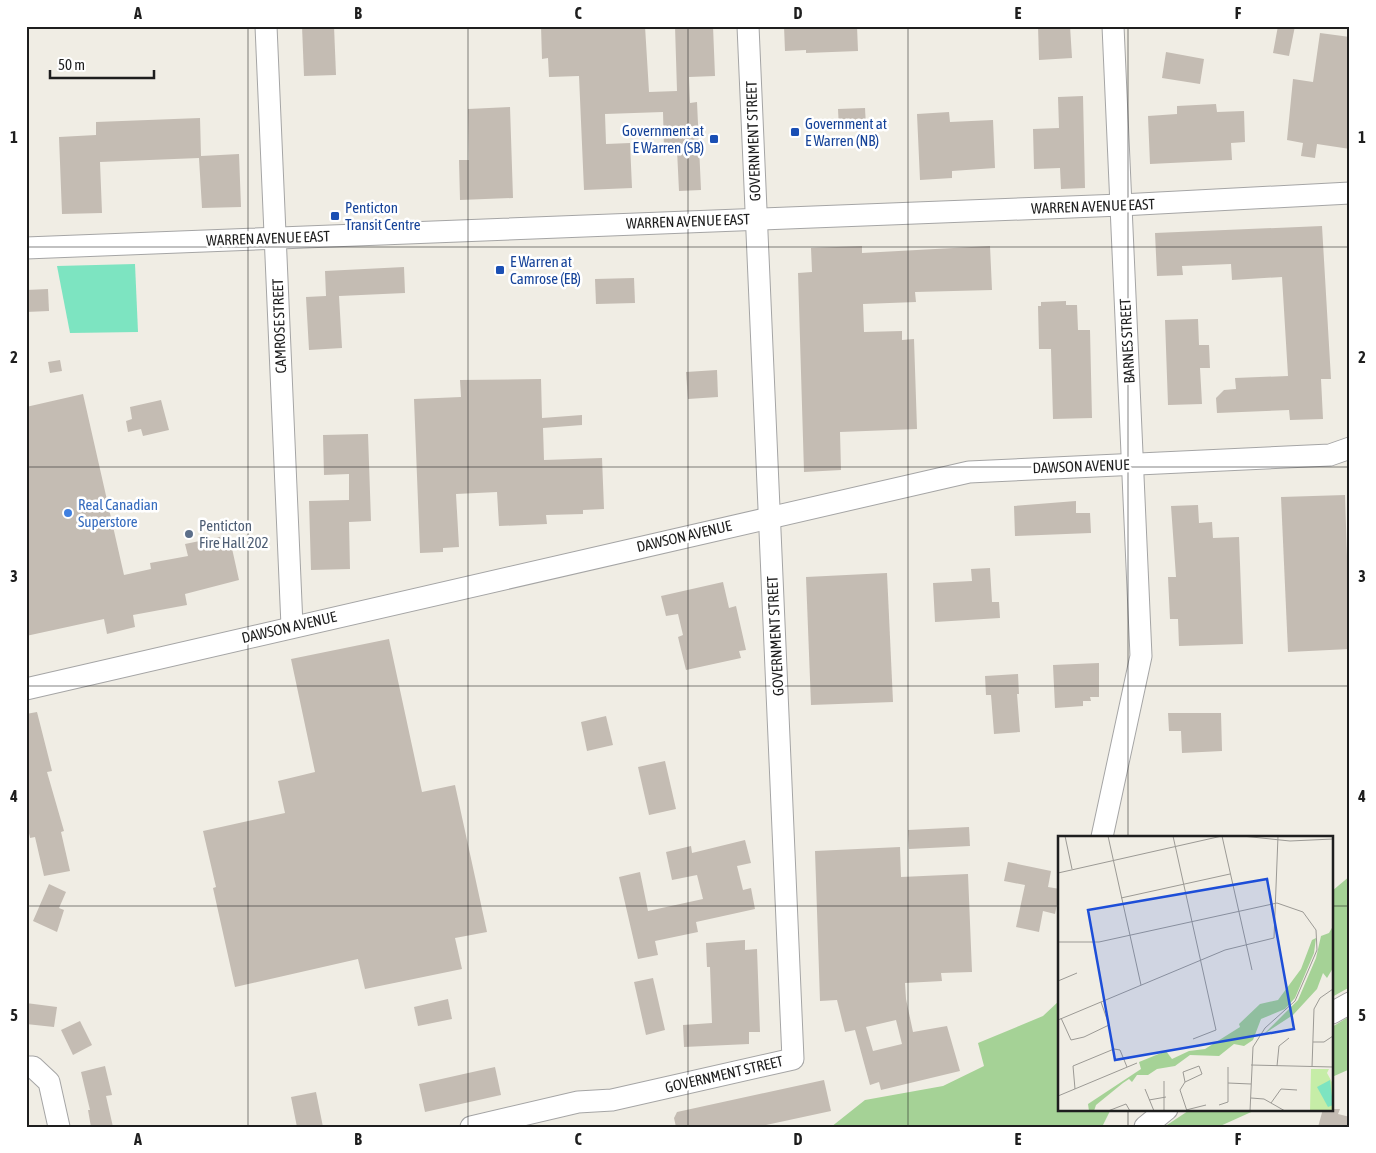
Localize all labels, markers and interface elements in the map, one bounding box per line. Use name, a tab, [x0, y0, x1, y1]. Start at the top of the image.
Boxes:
text: A	[133, 4, 142, 22]
text: B	[354, 4, 362, 22]
text: C	[574, 4, 582, 22]
text: D	[794, 4, 803, 22]
text: E	[1015, 4, 1022, 22]
text: F	[1235, 4, 1242, 22]
scale bar	[50, 48, 154, 80]
text: 50 m	[58, 56, 85, 73]
street label: GOVERNMENT STREET	[742, 80, 764, 201]
place label: Government at E Warren (NB)	[805, 115, 887, 149]
place label: Government at E Warren (SB)	[622, 122, 704, 156]
marker: Government at E Warren (NB)	[789, 126, 801, 138]
text: 1	[10, 128, 18, 146]
text: 1	[1358, 128, 1366, 146]
marker: Government at E Warren (SB)	[708, 133, 720, 145]
street label: WARREN AVENUE EAST	[1031, 195, 1156, 217]
place label: Penticton Transit Centre	[345, 199, 421, 233]
marker: Penticton Transit Centre	[329, 210, 341, 222]
street label: WARREN AVENUE EAST	[626, 210, 751, 232]
street label: WARREN AVENUE EAST	[206, 227, 331, 249]
place label: E Warren at Camrose (EB)	[510, 253, 581, 287]
marker: E Warren at Camrose (EB)	[494, 264, 506, 276]
street label: CAMROSE STREET	[269, 278, 289, 374]
street label: BARNES STREET	[1116, 298, 1138, 384]
text: 2	[10, 348, 18, 366]
text: 2	[1358, 348, 1366, 366]
street label: DAWSON AVENUE	[1032, 456, 1130, 476]
place label: Real Canadian Superstore	[78, 496, 158, 530]
marker: Real Canadian Superstore	[62, 507, 74, 519]
place label: Penticton Fire Hall 202	[199, 517, 269, 551]
street label: DAWSON AVENUE	[635, 517, 734, 555]
marker: Penticton Fire Hall 202	[183, 528, 195, 540]
text: 3	[10, 567, 18, 585]
text: 3	[1358, 567, 1366, 585]
street label: GOVERNMENT STREET	[763, 575, 787, 697]
street label: DAWSON AVENUE	[240, 608, 339, 646]
text: 4	[9, 787, 18, 805]
text: 4	[1357, 787, 1366, 805]
inset map	[1058, 836, 1334, 1110]
text: 5	[10, 1006, 18, 1024]
text: 5	[1358, 1006, 1366, 1024]
street label: GOVERNMENT STREET	[663, 1052, 785, 1096]
text: A	[133, 1130, 142, 1148]
text: B	[354, 1130, 362, 1148]
text: C	[574, 1130, 582, 1148]
text: D	[794, 1130, 803, 1148]
text: E	[1015, 1130, 1022, 1148]
text: F	[1235, 1130, 1242, 1148]

